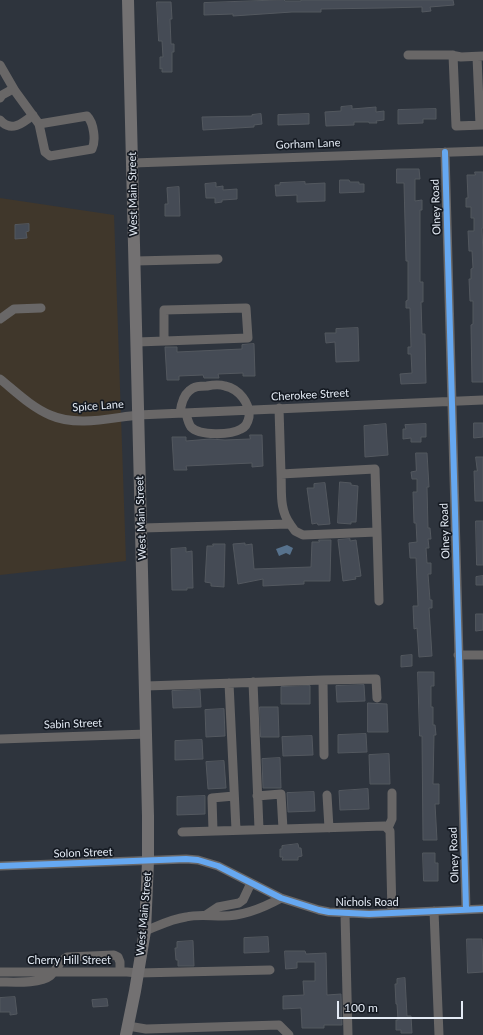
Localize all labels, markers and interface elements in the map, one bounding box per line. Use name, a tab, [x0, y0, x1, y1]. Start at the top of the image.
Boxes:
street label: Gorham Lane	[275, 136, 341, 152]
street label: West Main Street	[126, 152, 140, 236]
street label: Olney Road	[428, 179, 444, 235]
street label: Cherokee Street	[271, 386, 349, 404]
street label: Spice Lane	[72, 398, 124, 414]
street label: West Main Street	[133, 476, 149, 560]
street label: Olney Road	[437, 503, 453, 559]
street label: Sabin Street	[44, 716, 102, 732]
street label: Olney Road	[446, 827, 462, 883]
street label: Solon Street	[53, 845, 113, 861]
street label: West Main Street	[134, 871, 154, 957]
street label: Nichols Road	[335, 895, 399, 909]
street label: Cherry Hill Street	[27, 953, 111, 967]
scale bar	[339, 993, 465, 1019]
text: 100 m	[344, 1000, 378, 1015]

